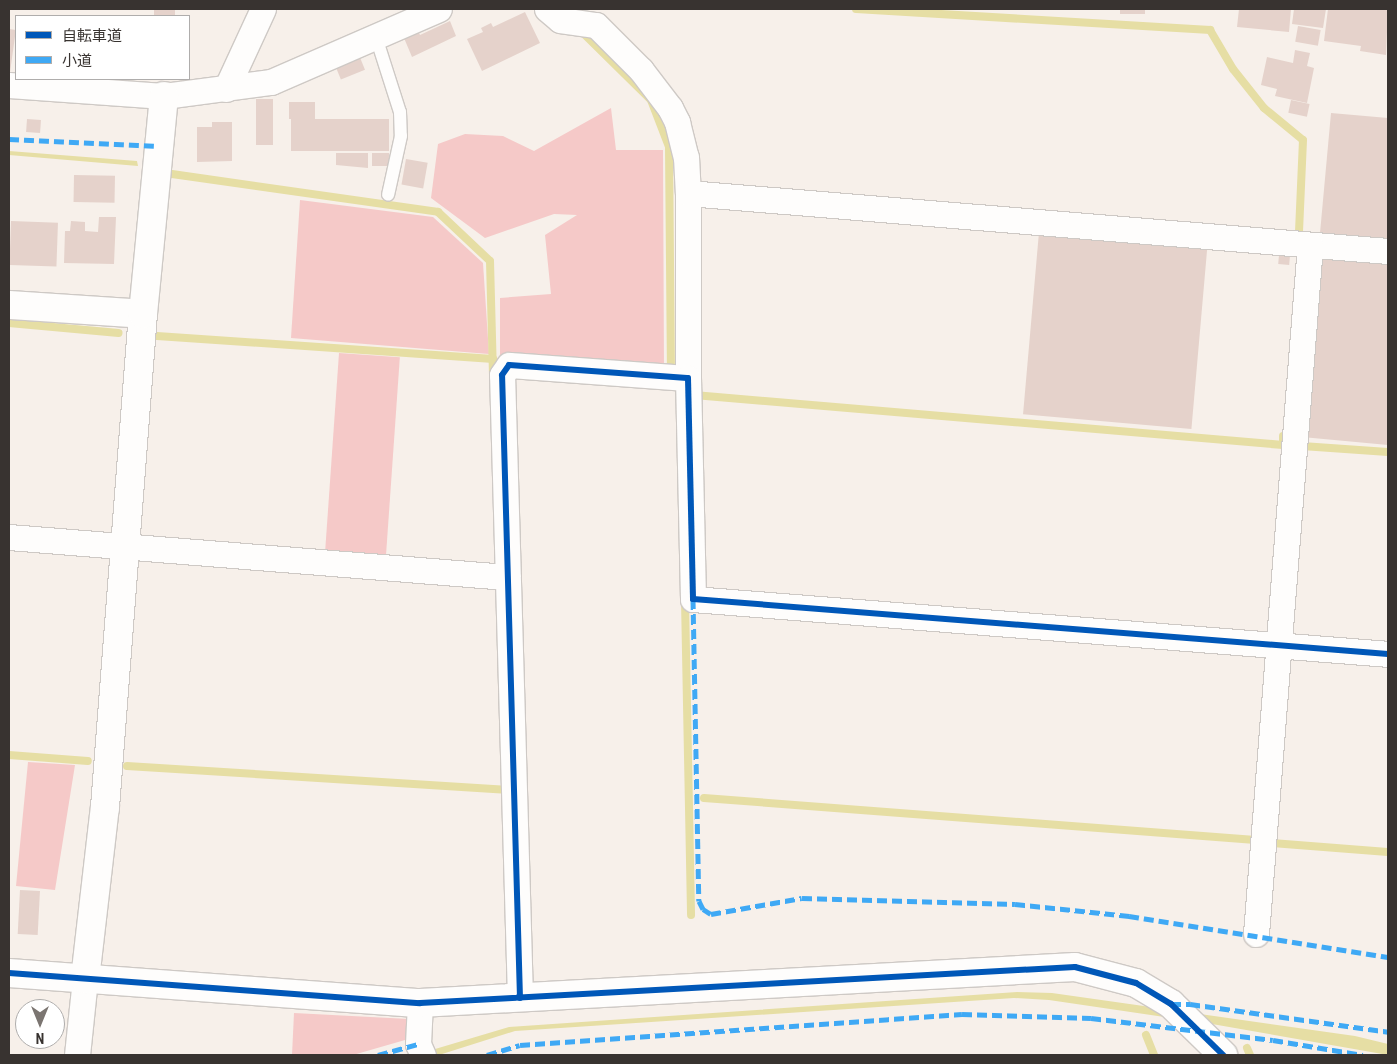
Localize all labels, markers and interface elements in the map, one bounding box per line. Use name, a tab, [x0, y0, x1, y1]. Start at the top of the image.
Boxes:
legend	[15, 15, 190, 80]
text: 自転車道	[62, 27, 122, 45]
text: 小道	[62, 52, 92, 70]
north arrow	[15, 999, 65, 1049]
text: N	[36, 1030, 44, 1046]

